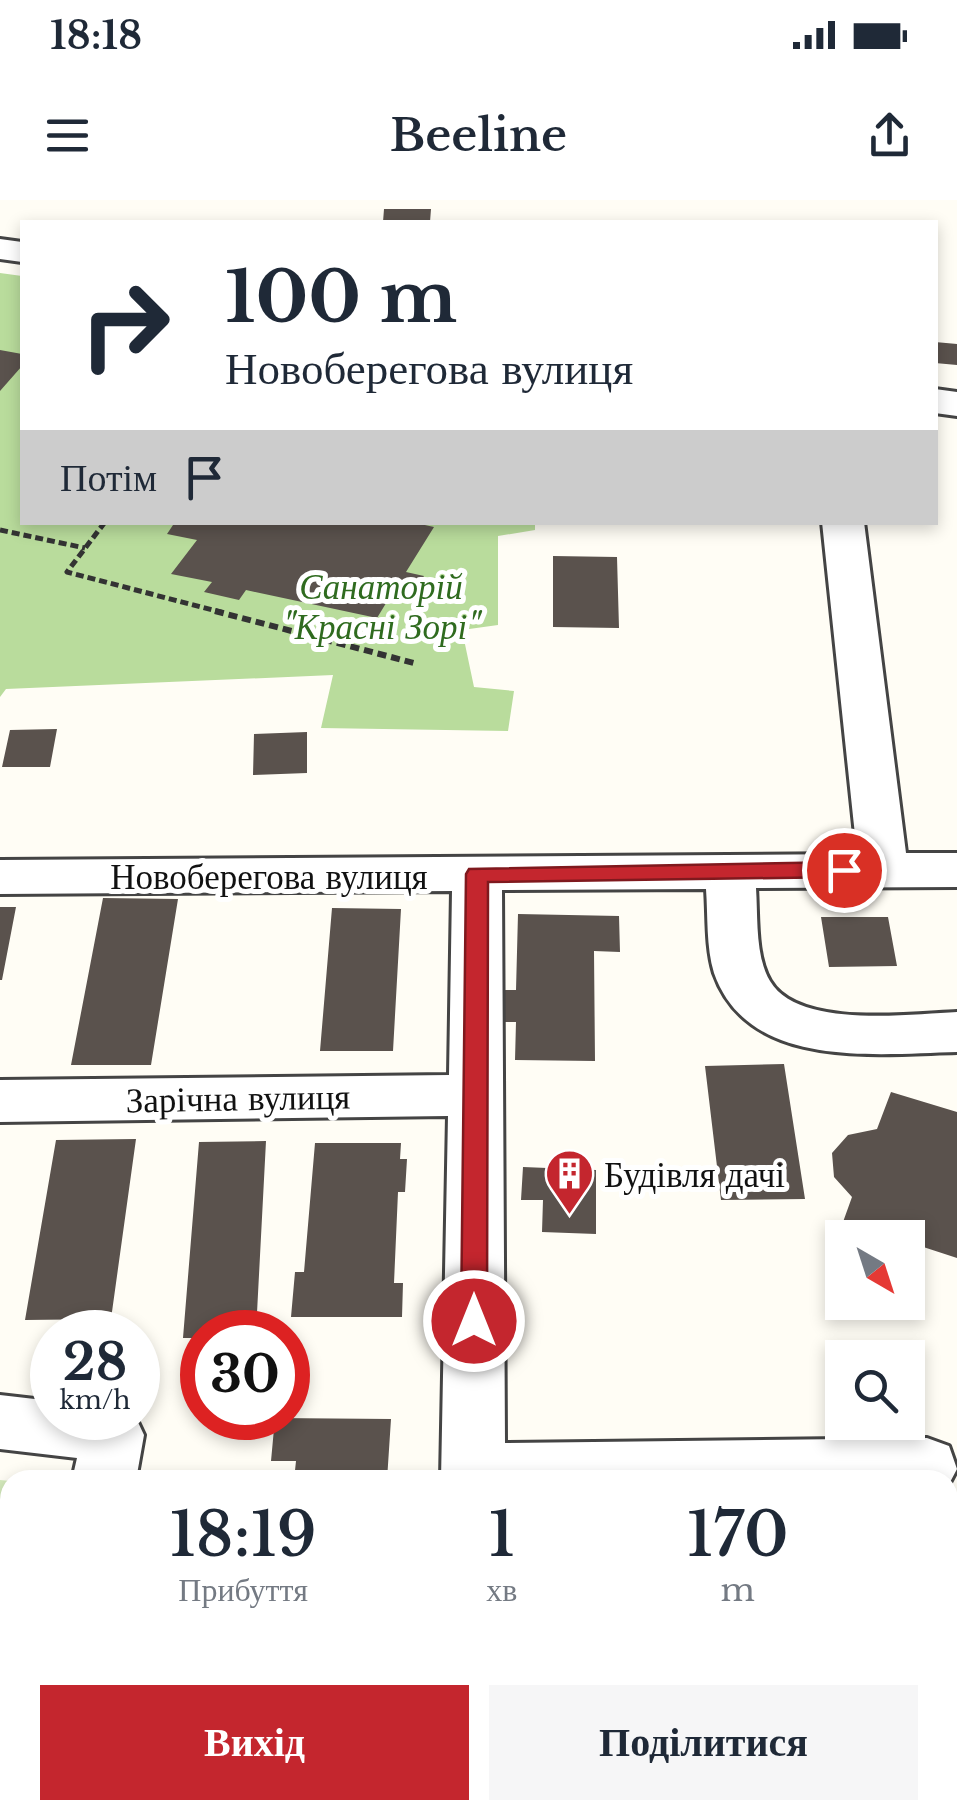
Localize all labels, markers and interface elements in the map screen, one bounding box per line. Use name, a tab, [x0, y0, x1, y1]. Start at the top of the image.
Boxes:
text: 18:18	[50, 12, 142, 59]
text: Beeline	[390, 107, 567, 163]
icon: menu	[40, 108, 95, 163]
icon: share	[862, 108, 917, 163]
text: 100 m	[225, 254, 457, 341]
icon: right	[60, 260, 190, 390]
text: Новоберегова вулиця	[225, 340, 633, 396]
icon: arrive	[177, 450, 232, 505]
text: Потім	[60, 454, 157, 501]
park label: Санаторій "Красні Зорі"	[282, 565, 482, 648]
pin	[802, 828, 887, 913]
icon: arrive	[817, 843, 872, 898]
street label: Новоберегова вулиця	[110, 855, 428, 898]
street label: Зарічна вулиця	[125, 1075, 351, 1121]
building icon: Будівля дачі	[543, 1148, 595, 1216]
place label: Будівля дачі	[604, 1153, 785, 1196]
north arrow	[825, 1220, 925, 1320]
map controls	[825, 1220, 925, 1440]
position arrow	[422, 1269, 526, 1373]
speed limit sign: 30	[180, 1310, 310, 1440]
text: 28	[63, 1331, 127, 1394]
button: search	[825, 1340, 925, 1440]
text: km/h	[60, 1385, 130, 1416]
text: 18:19	[170, 1498, 317, 1572]
text: 1	[489, 1498, 515, 1572]
text: 170	[687, 1498, 788, 1572]
text: Прибуття	[178, 1570, 308, 1610]
text: хв	[486, 1570, 517, 1610]
text: m	[720, 1570, 755, 1610]
button: Вихід	[40, 1685, 469, 1800]
button: Поділитися	[489, 1685, 918, 1800]

